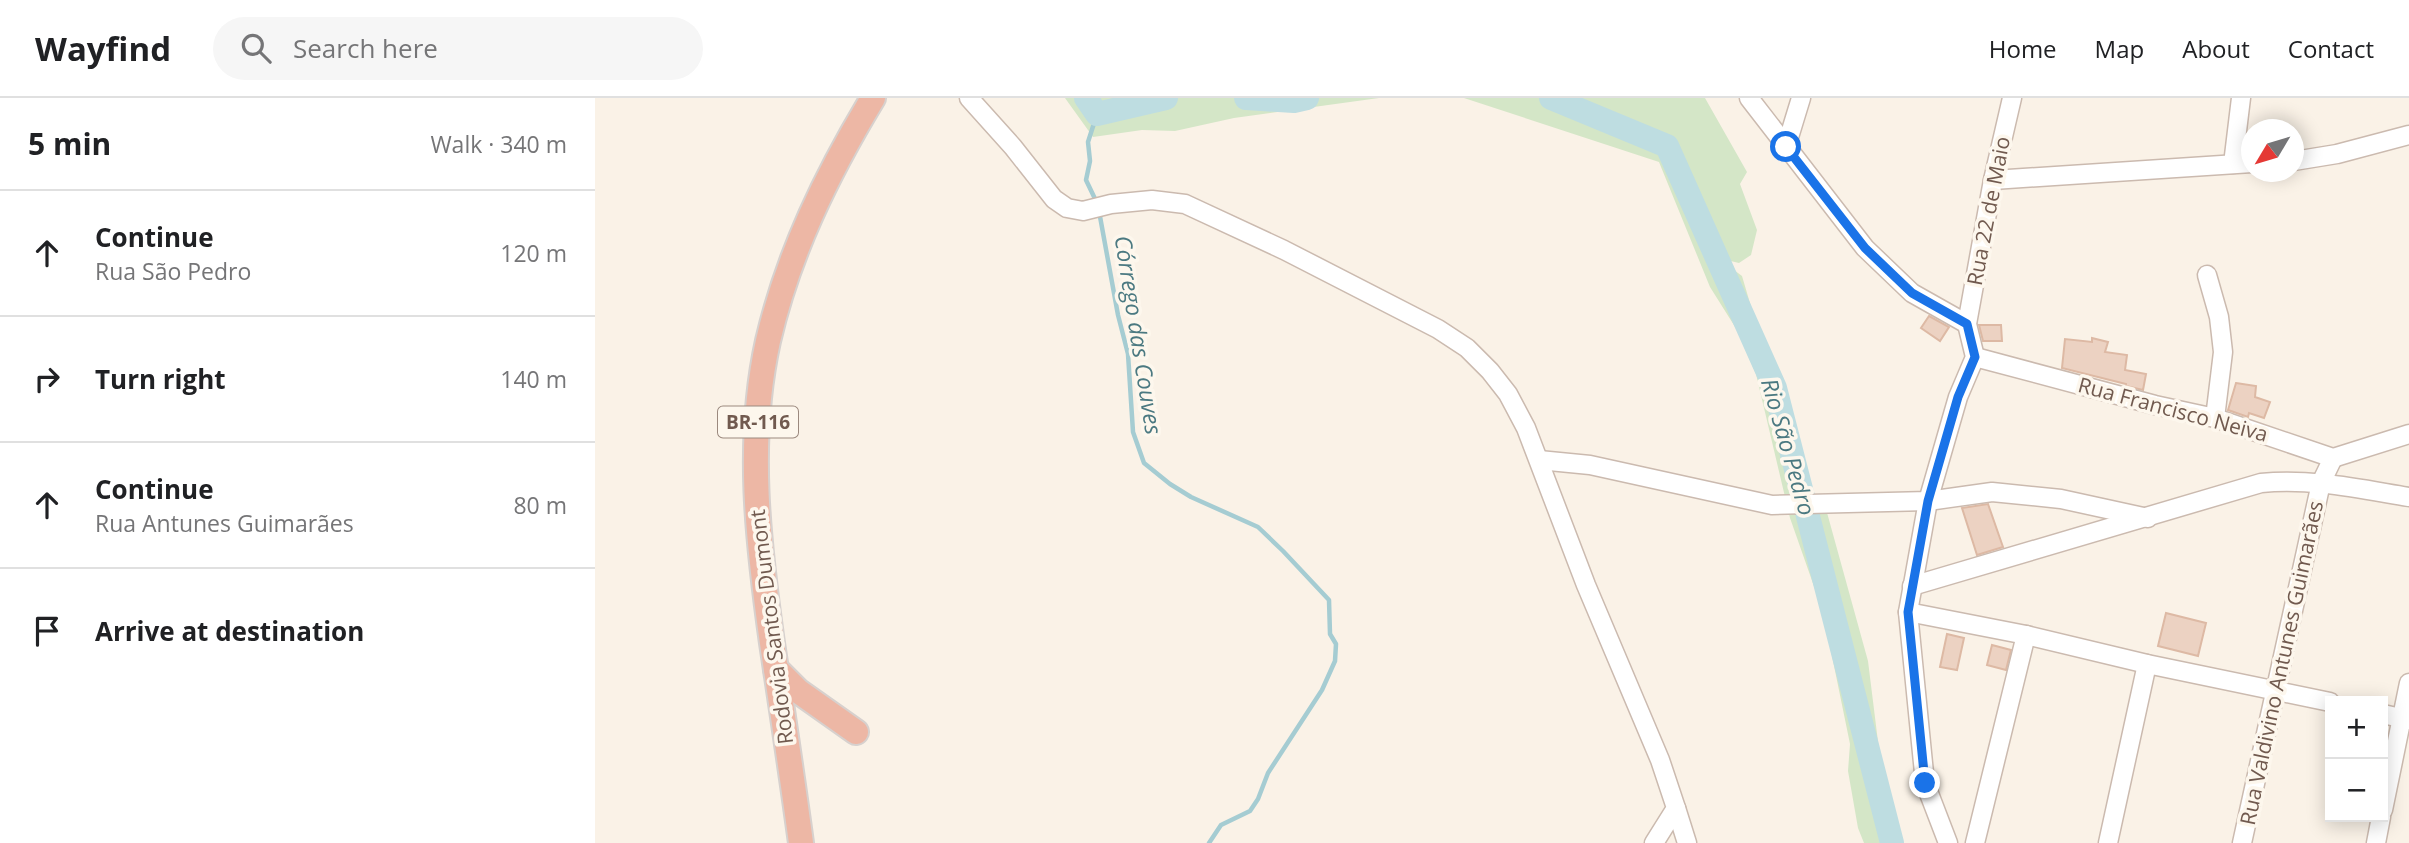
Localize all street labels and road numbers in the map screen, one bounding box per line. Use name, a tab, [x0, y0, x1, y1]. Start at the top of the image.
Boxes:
street label: Rua 22 de Maio	[1960, 134, 2016, 288]
street label: Rua Francisco Neiva	[2075, 370, 2271, 448]
road number: BR-116	[718, 406, 798, 438]
street label: Rua Valdivino Antunes Guimarães	[2233, 498, 2329, 827]
street label: Rodovia Santos Dumont	[743, 508, 799, 746]

